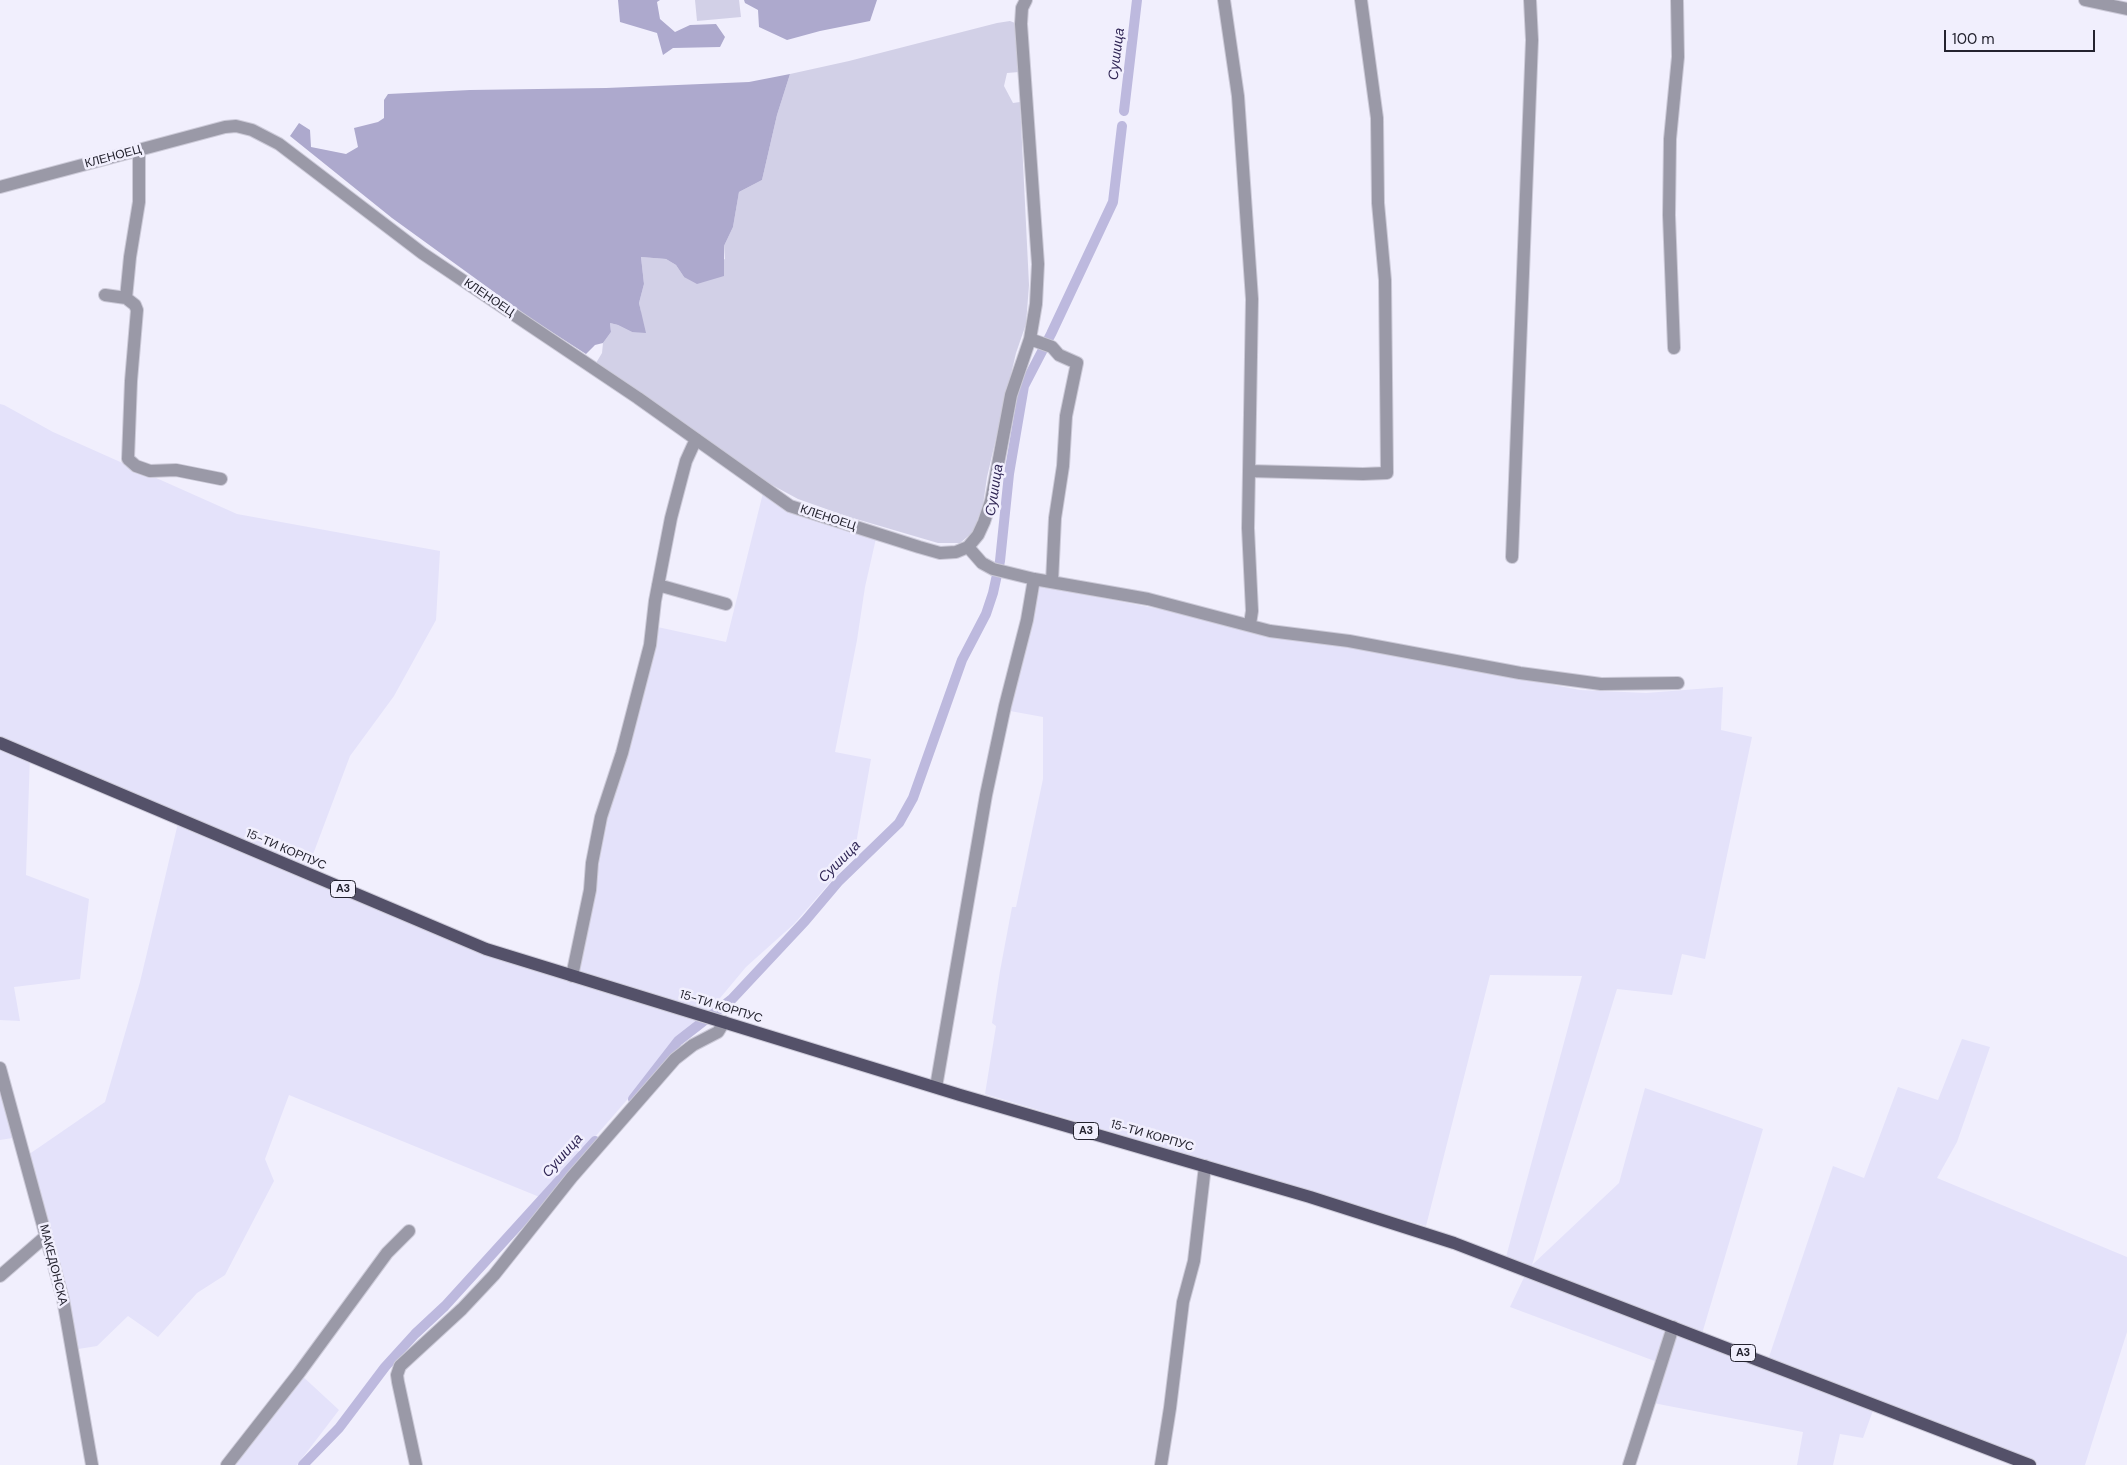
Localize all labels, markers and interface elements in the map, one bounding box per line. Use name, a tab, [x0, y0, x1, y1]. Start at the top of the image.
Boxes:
scale bar	[1947, 20, 2098, 52]
water label: Сушица	[1105, 27, 1129, 81]
text: 100 m	[1952, 29, 1995, 49]
street label: КЛЕНОЕЦ	[83, 143, 143, 171]
street label: КЛЕНОЕЦ	[461, 276, 517, 320]
water label: Сушица	[983, 463, 1007, 517]
street label: КЛЕНОЕЦ	[798, 502, 858, 534]
street label: 15-ТИ КОРПУС	[244, 827, 328, 873]
water label: Сушица	[816, 838, 864, 886]
road number: A3	[330, 881, 356, 898]
street label: 15-ТИ КОРПУС	[678, 988, 764, 1026]
street label: 15-ТИ КОРПУС	[1109, 1117, 1195, 1155]
road number: A3	[1074, 1122, 1098, 1140]
water label: Сушица	[539, 1131, 587, 1181]
street label: МАКЕДОНСКА	[36, 1223, 70, 1307]
road number: A3	[1730, 1345, 1756, 1362]

